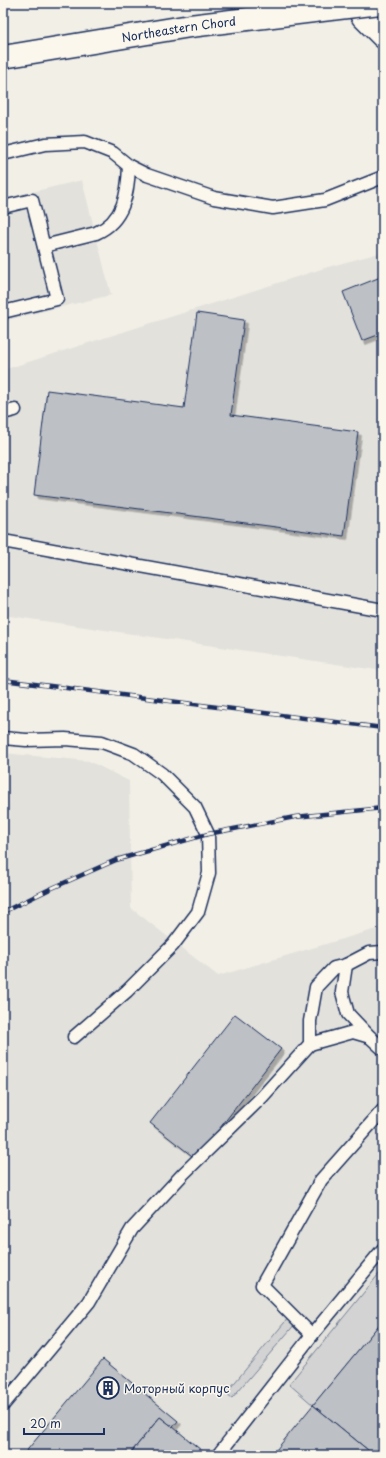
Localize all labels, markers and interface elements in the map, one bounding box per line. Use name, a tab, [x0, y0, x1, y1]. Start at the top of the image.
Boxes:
street label: Northeastern Chord	[120, 12, 237, 46]
building icon: Моторный корпус	[95, 1375, 121, 1401]
place label: Моторный корпус	[124, 1379, 229, 1397]
scale bar	[24, 1410, 104, 1436]
text: 20 m	[30, 1414, 61, 1432]

